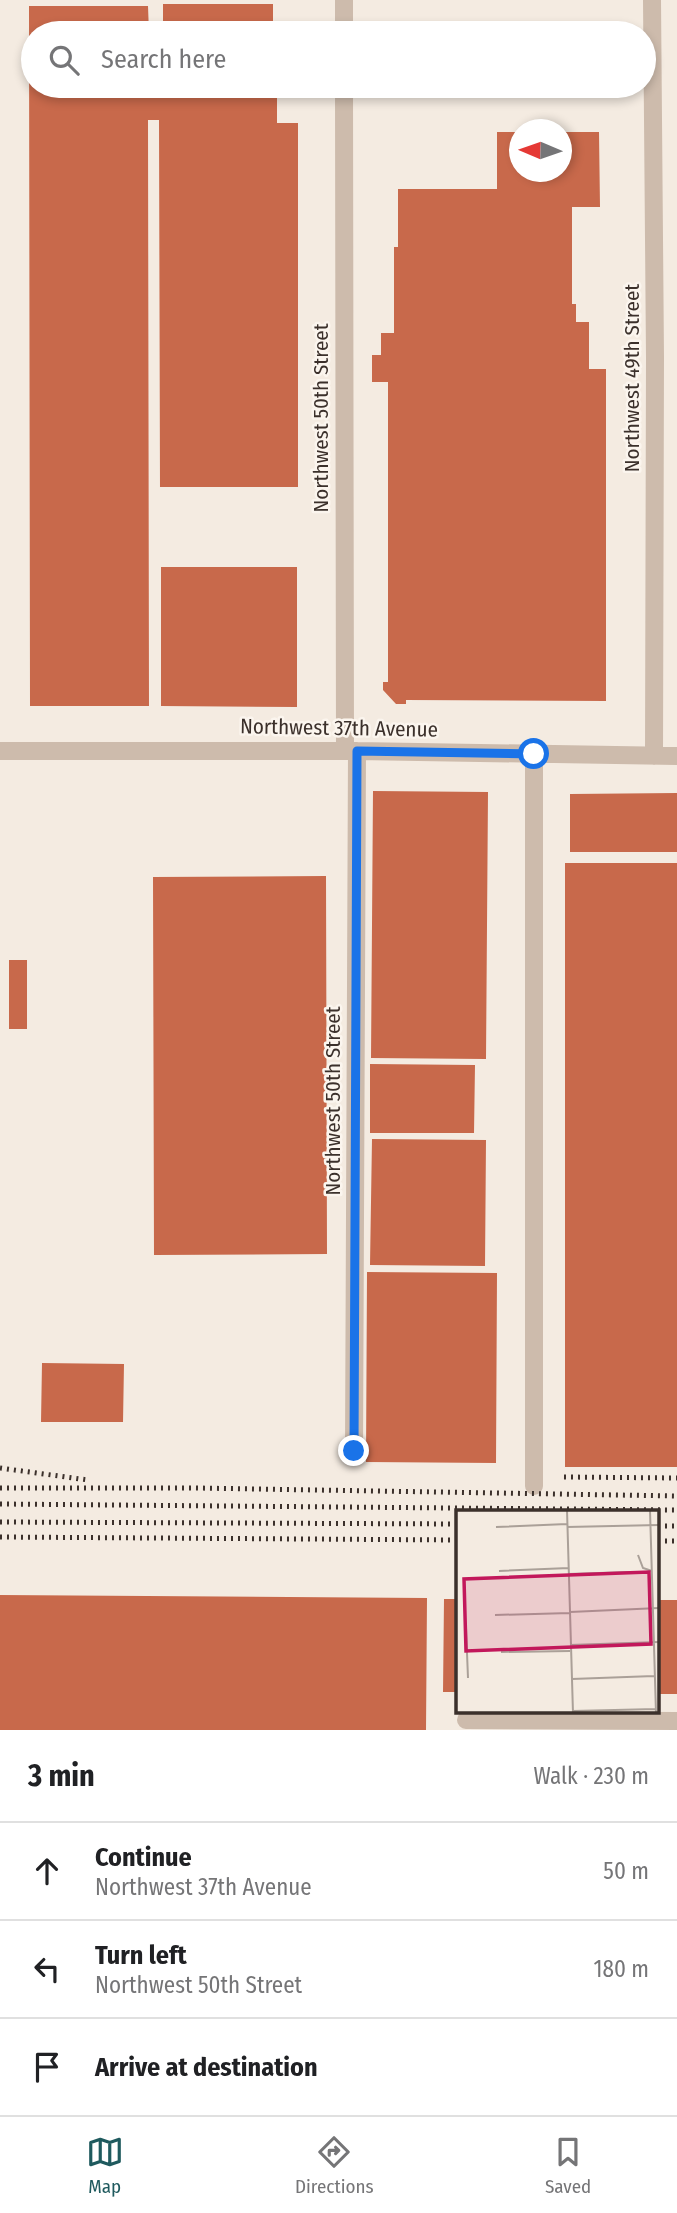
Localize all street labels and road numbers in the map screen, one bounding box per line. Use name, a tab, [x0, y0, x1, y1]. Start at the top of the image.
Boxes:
street label: Northwest 49th Street	[619, 284, 645, 472]
street label: Northwest 50th Street	[308, 323, 334, 513]
street label: Northwest 37th Avenue	[240, 713, 438, 743]
street label: Northwest 50th Street	[320, 1006, 346, 1196]

